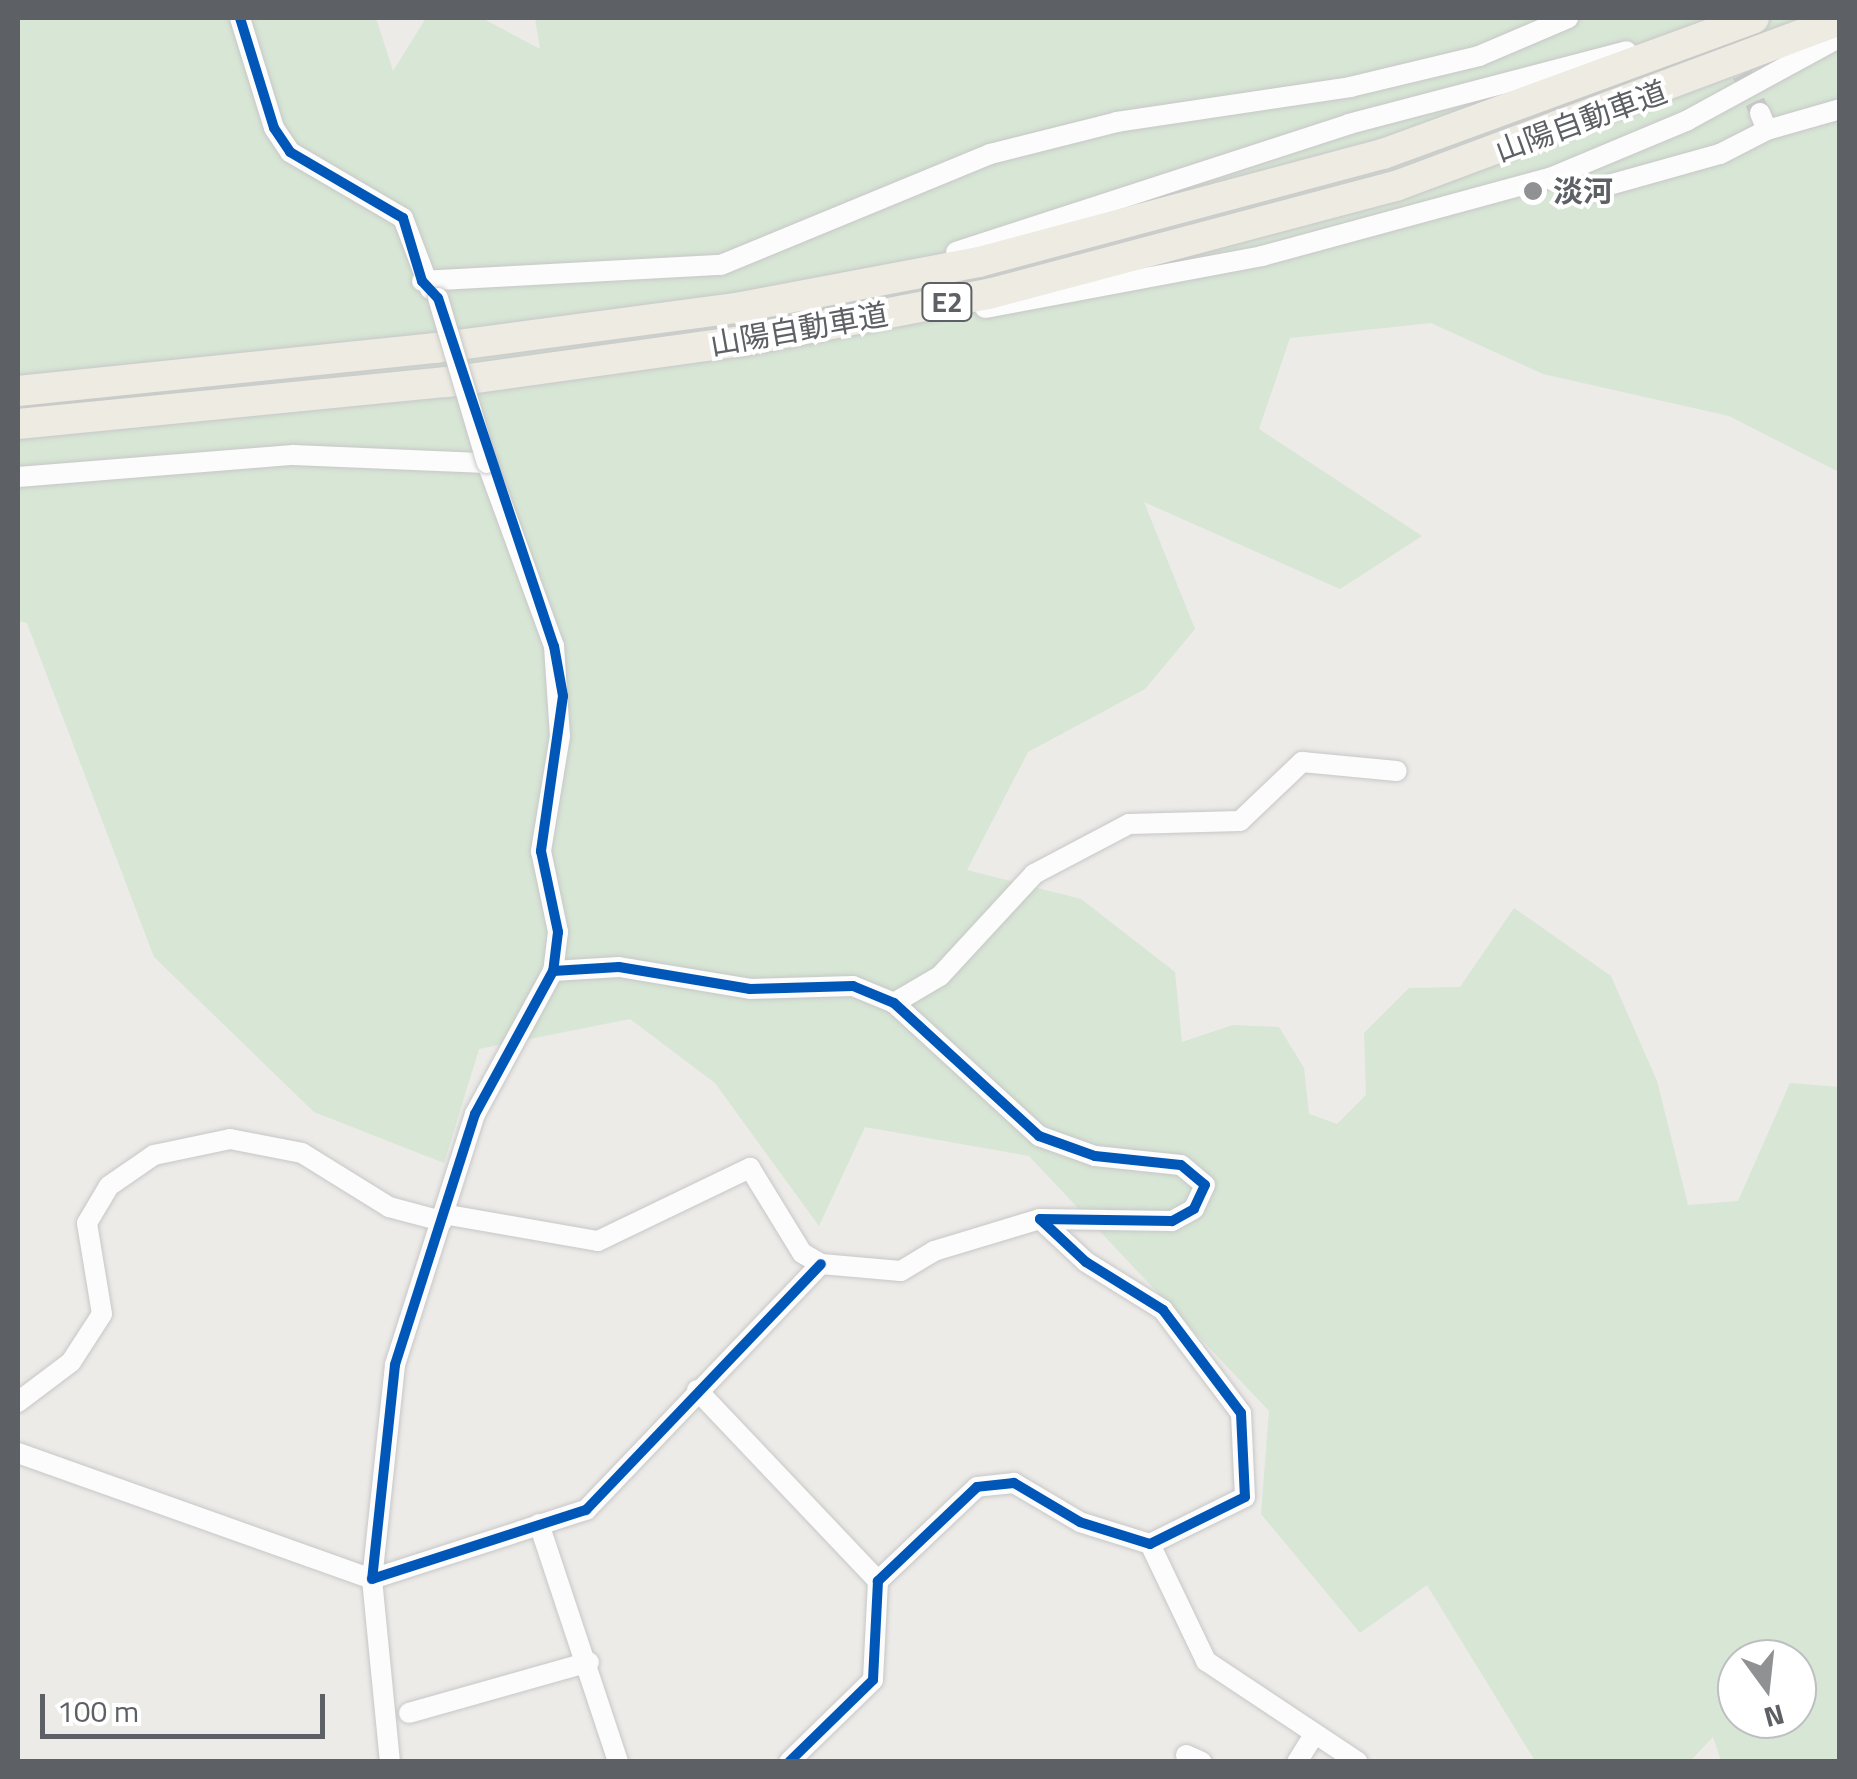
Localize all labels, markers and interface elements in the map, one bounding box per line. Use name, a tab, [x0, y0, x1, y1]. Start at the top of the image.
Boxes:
street label: 山陽自動車道	[1490, 73, 1672, 169]
place label: 淡河	[1553, 173, 1613, 209]
marker: 淡河	[1522, 180, 1544, 202]
road number: E2	[920, 279, 974, 325]
street label: 山陽自動車道	[707, 296, 891, 362]
north arrow	[1717, 1639, 1817, 1739]
scale bar	[45, 1674, 330, 1736]
text: 100 m	[57, 1688, 139, 1734]
text: N	[1759, 1693, 1789, 1740]

